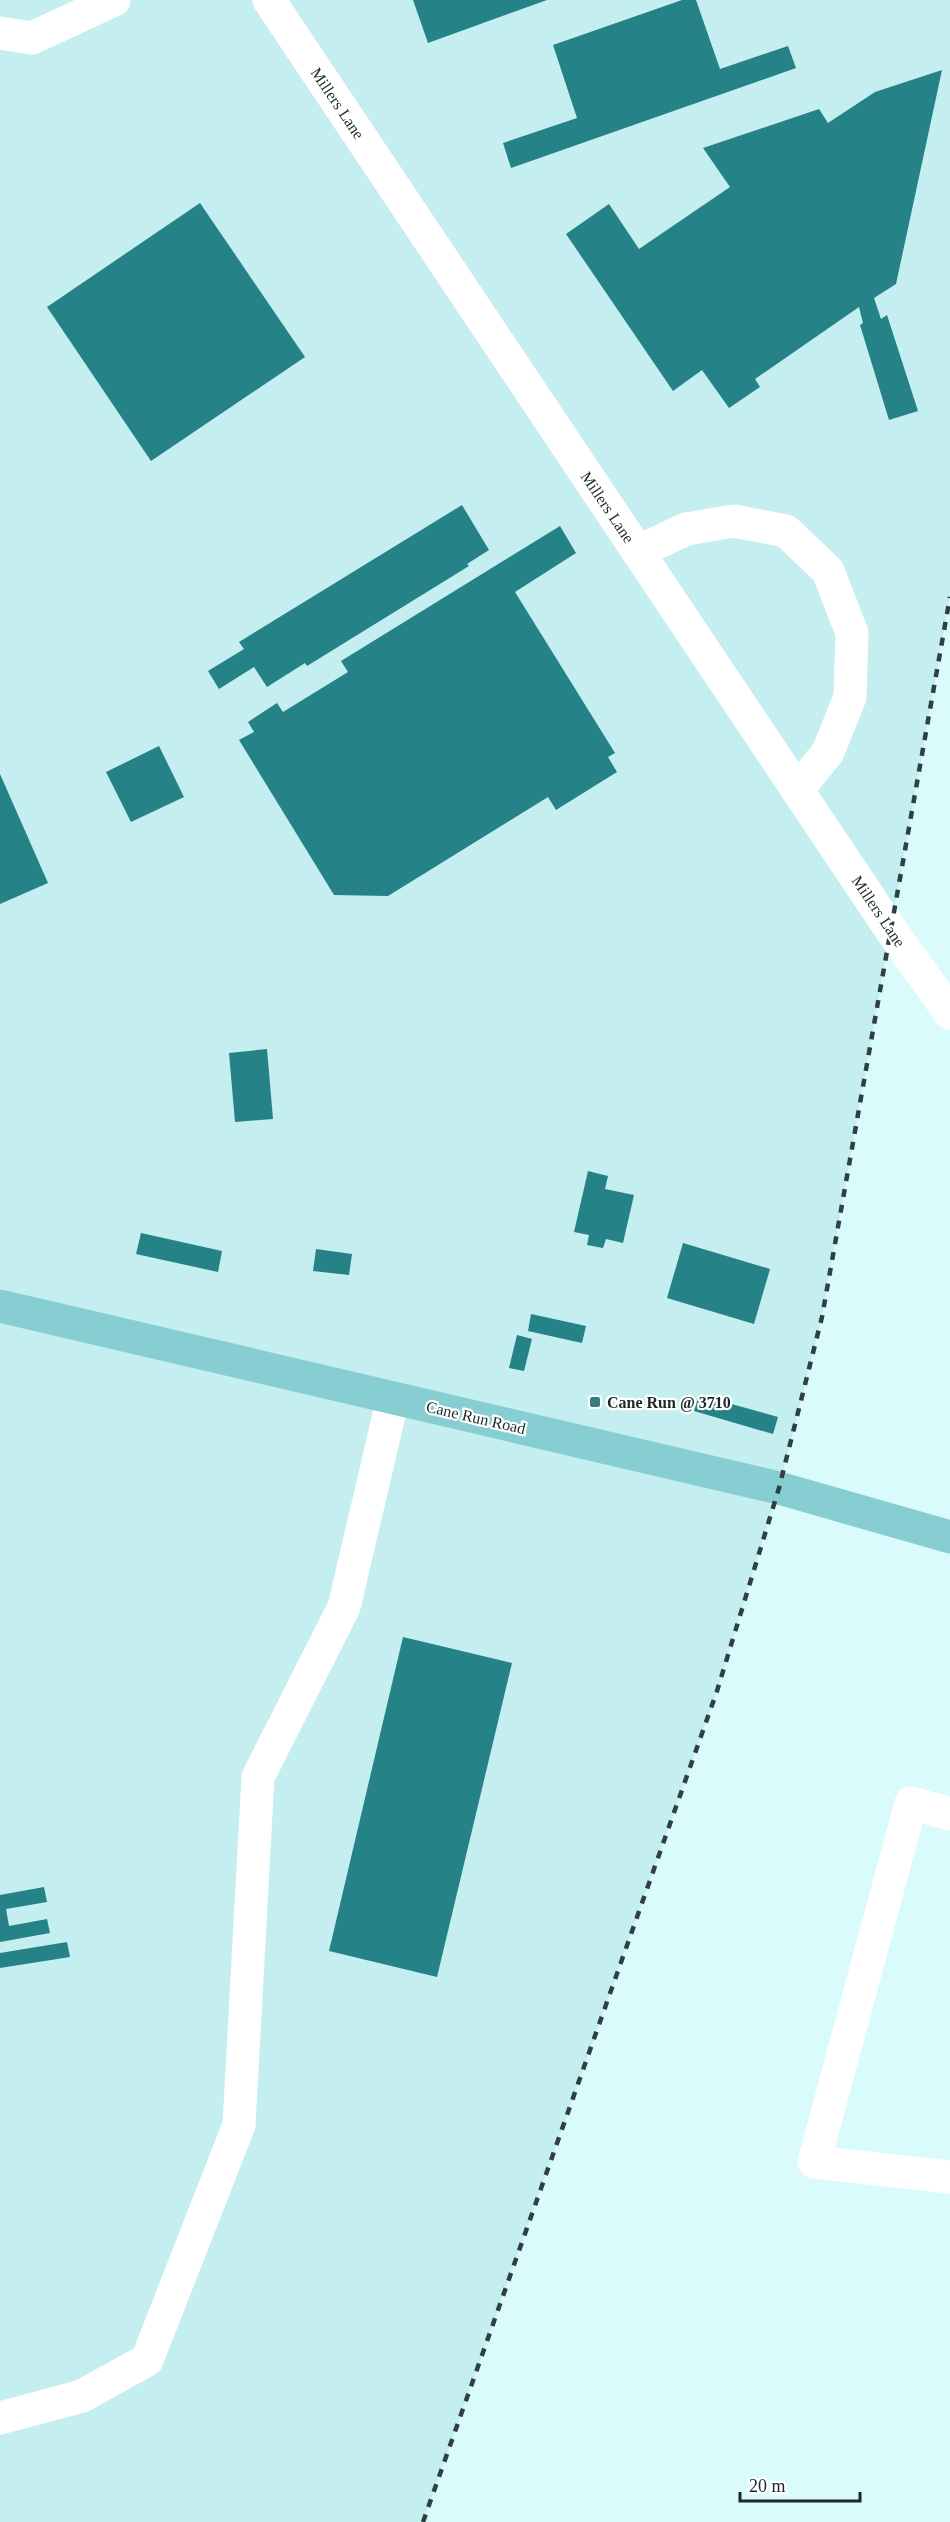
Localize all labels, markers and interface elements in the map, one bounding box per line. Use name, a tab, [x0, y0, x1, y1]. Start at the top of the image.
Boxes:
street label: Millers Lane	[308, 64, 368, 142]
street label: Millers Lane	[578, 468, 638, 546]
street label: Millers Lane	[849, 872, 909, 950]
place label: Cane Run @ 3710	[607, 1394, 731, 1412]
marker: Cane Run @ 3710	[588, 1395, 602, 1409]
street label: Cane Run Road	[425, 1398, 527, 1437]
scale bar	[740, 2465, 860, 2503]
text: 20 m	[749, 2476, 786, 2496]

